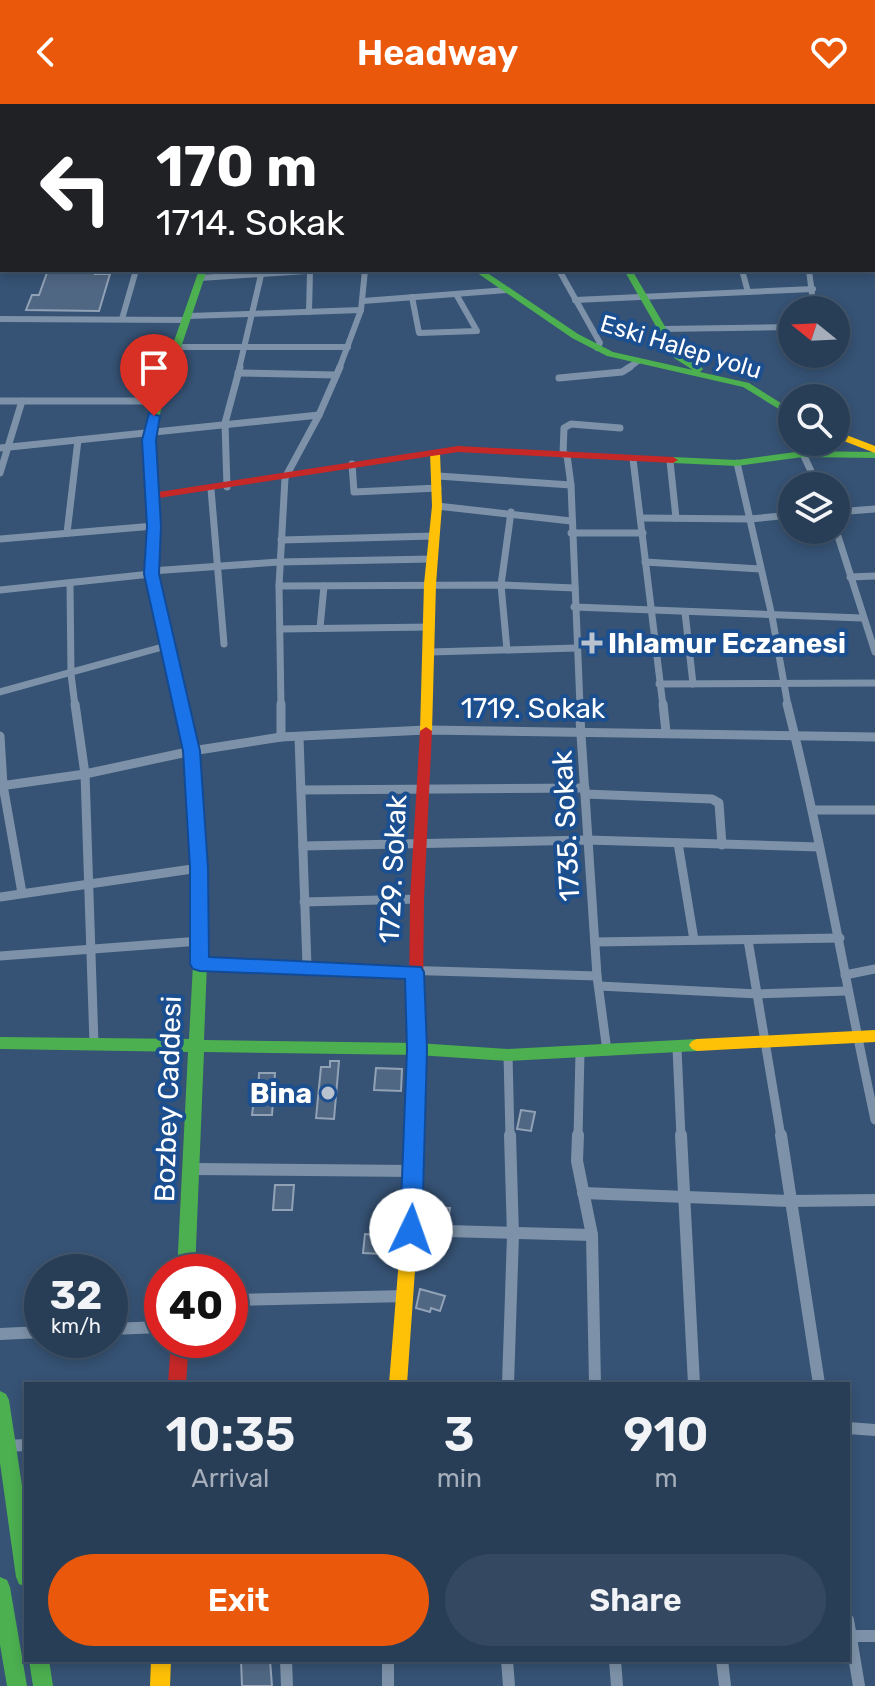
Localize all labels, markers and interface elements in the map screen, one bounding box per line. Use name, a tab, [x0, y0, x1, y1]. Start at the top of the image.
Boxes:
icon: back	[24, 30, 68, 74]
icon: heart	[807, 30, 851, 74]
text: Headway	[357, 31, 518, 74]
text: 170 m	[156, 134, 317, 200]
icon: left	[24, 136, 128, 240]
text: 1714. Sokak	[156, 201, 345, 244]
north arrow	[778, 296, 850, 368]
map controls	[778, 296, 850, 544]
street label: Eski Halep yolu	[597, 309, 765, 385]
pin	[120, 334, 188, 416]
icon: arrive	[132, 346, 176, 390]
button: search	[778, 384, 850, 456]
button: layers	[778, 472, 850, 544]
place label: Ihlamur Eczanesi	[608, 627, 846, 660]
marker: Ihlamur Eczanesi	[583, 634, 601, 652]
street label: 1719. Sokak	[461, 692, 606, 725]
street label: 1735. Sokak	[546, 749, 586, 902]
street label: 1729. Sokak	[373, 793, 413, 944]
street label: Bozbey Caddesi	[148, 995, 188, 1203]
place label: Bina	[250, 1077, 312, 1110]
marker: Bina	[319, 1084, 337, 1102]
position arrow	[369, 1188, 453, 1272]
speed limit sign: 40	[144, 1254, 248, 1358]
text: 32	[50, 1272, 102, 1319]
text: km/h	[51, 1314, 101, 1338]
text: 10:35	[165, 1406, 295, 1463]
text: 3	[444, 1406, 475, 1463]
text: 910	[623, 1406, 709, 1463]
text: Arrival	[191, 1463, 269, 1494]
text: min	[437, 1463, 482, 1494]
text: m	[654, 1463, 678, 1494]
button: Exit	[48, 1554, 429, 1646]
button: Share	[445, 1554, 826, 1646]

